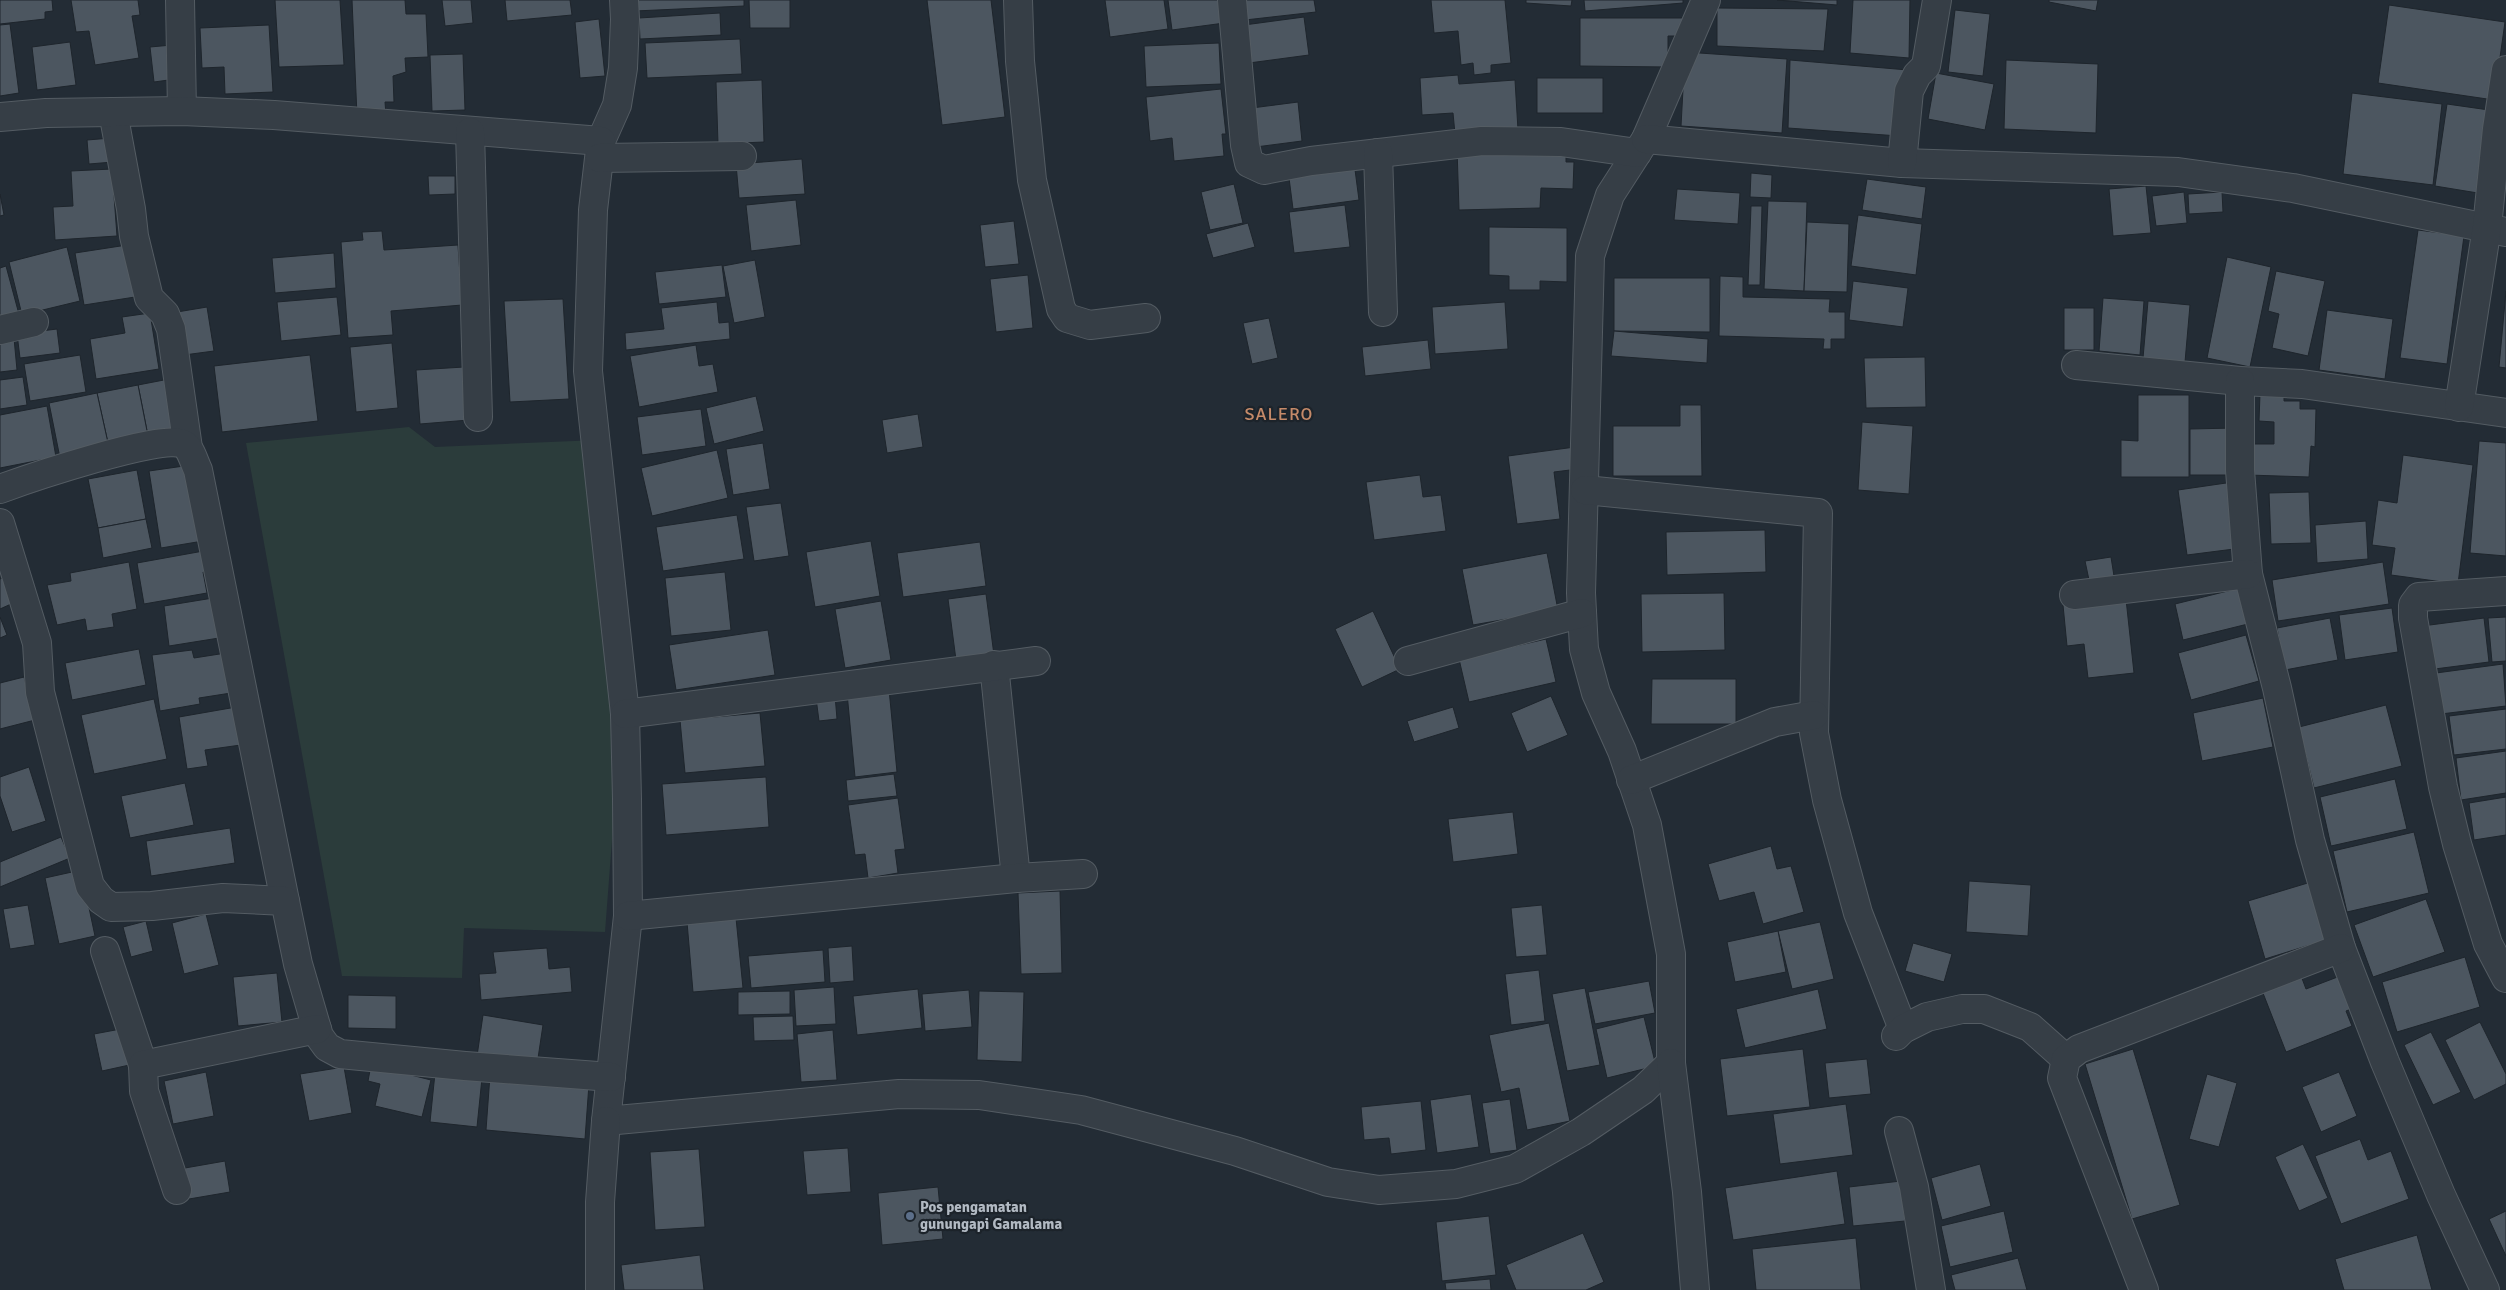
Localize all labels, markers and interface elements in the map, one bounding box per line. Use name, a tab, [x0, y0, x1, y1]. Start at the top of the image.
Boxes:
district label: SALERO	[1245, 403, 1313, 425]
place label: Pos pengamatan gunungapi Gamalama	[920, 1198, 1062, 1233]
marker: Pos pengamatan gunungapi Gamalama	[904, 1210, 916, 1222]

